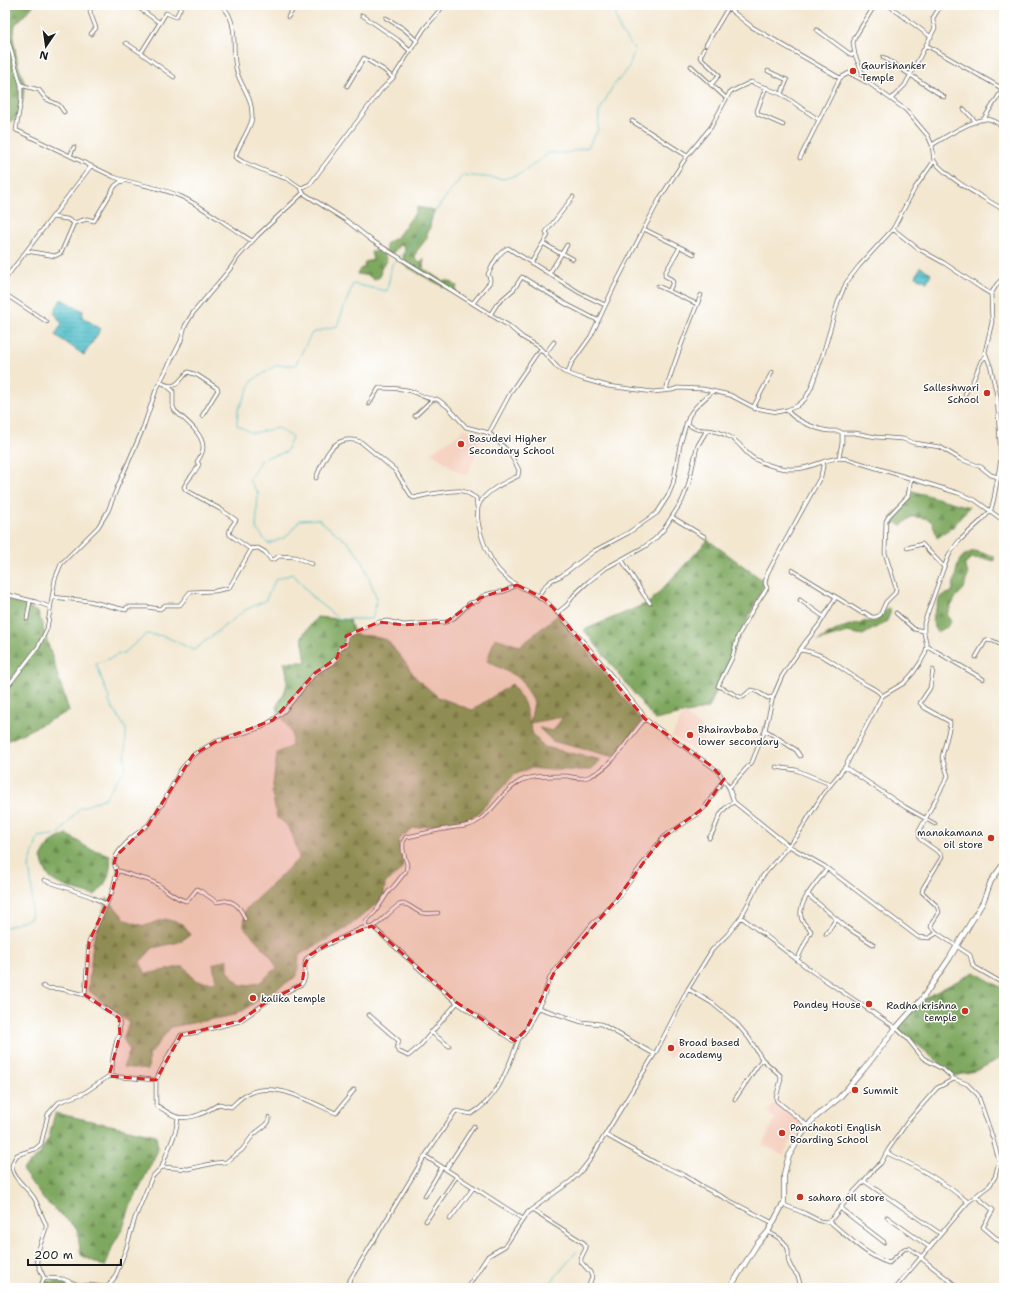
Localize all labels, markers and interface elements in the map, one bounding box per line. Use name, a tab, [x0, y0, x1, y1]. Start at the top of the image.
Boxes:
north arrow	[26, 26, 66, 66]
text: N	[38, 47, 50, 64]
place label: Gaurishanker Temple	[861, 59, 926, 84]
marker: Gaurishanker Temple	[848, 66, 858, 76]
place label: Salleshwari School	[923, 381, 979, 406]
marker: Salleshwari School	[982, 388, 992, 398]
place label: Basudevi Higher Secondary School	[469, 432, 554, 457]
marker: Basudevi Higher Secondary School	[456, 439, 466, 449]
place label: Bhairavbaba lower secondary	[698, 723, 779, 748]
marker: Bhairavbaba lower secondary	[685, 730, 695, 740]
place label: manakamana oil store	[917, 826, 984, 851]
marker: manakamana oil store	[986, 833, 996, 843]
place label: kalika temple	[261, 992, 326, 1005]
marker: kalika temple	[248, 993, 258, 1003]
place label: Pandey House	[793, 998, 861, 1011]
marker: Pandey House	[864, 999, 874, 1009]
place label: Radha krishna temple	[886, 999, 958, 1024]
marker: Radha krishna temple	[960, 1006, 970, 1016]
place label: Broad based academy	[679, 1036, 740, 1061]
marker: Broad based academy	[666, 1043, 676, 1053]
place label: Summit	[863, 1084, 898, 1097]
marker: Summit	[850, 1085, 860, 1095]
place label: Panchakoti English Boarding School	[790, 1121, 881, 1146]
marker: Panchakoti English Boarding School	[777, 1128, 787, 1138]
place label: sahara oil store	[808, 1191, 885, 1204]
marker: sahara oil store	[795, 1192, 805, 1202]
scale bar	[28, 1241, 121, 1267]
text: 200 m	[34, 1247, 73, 1263]

